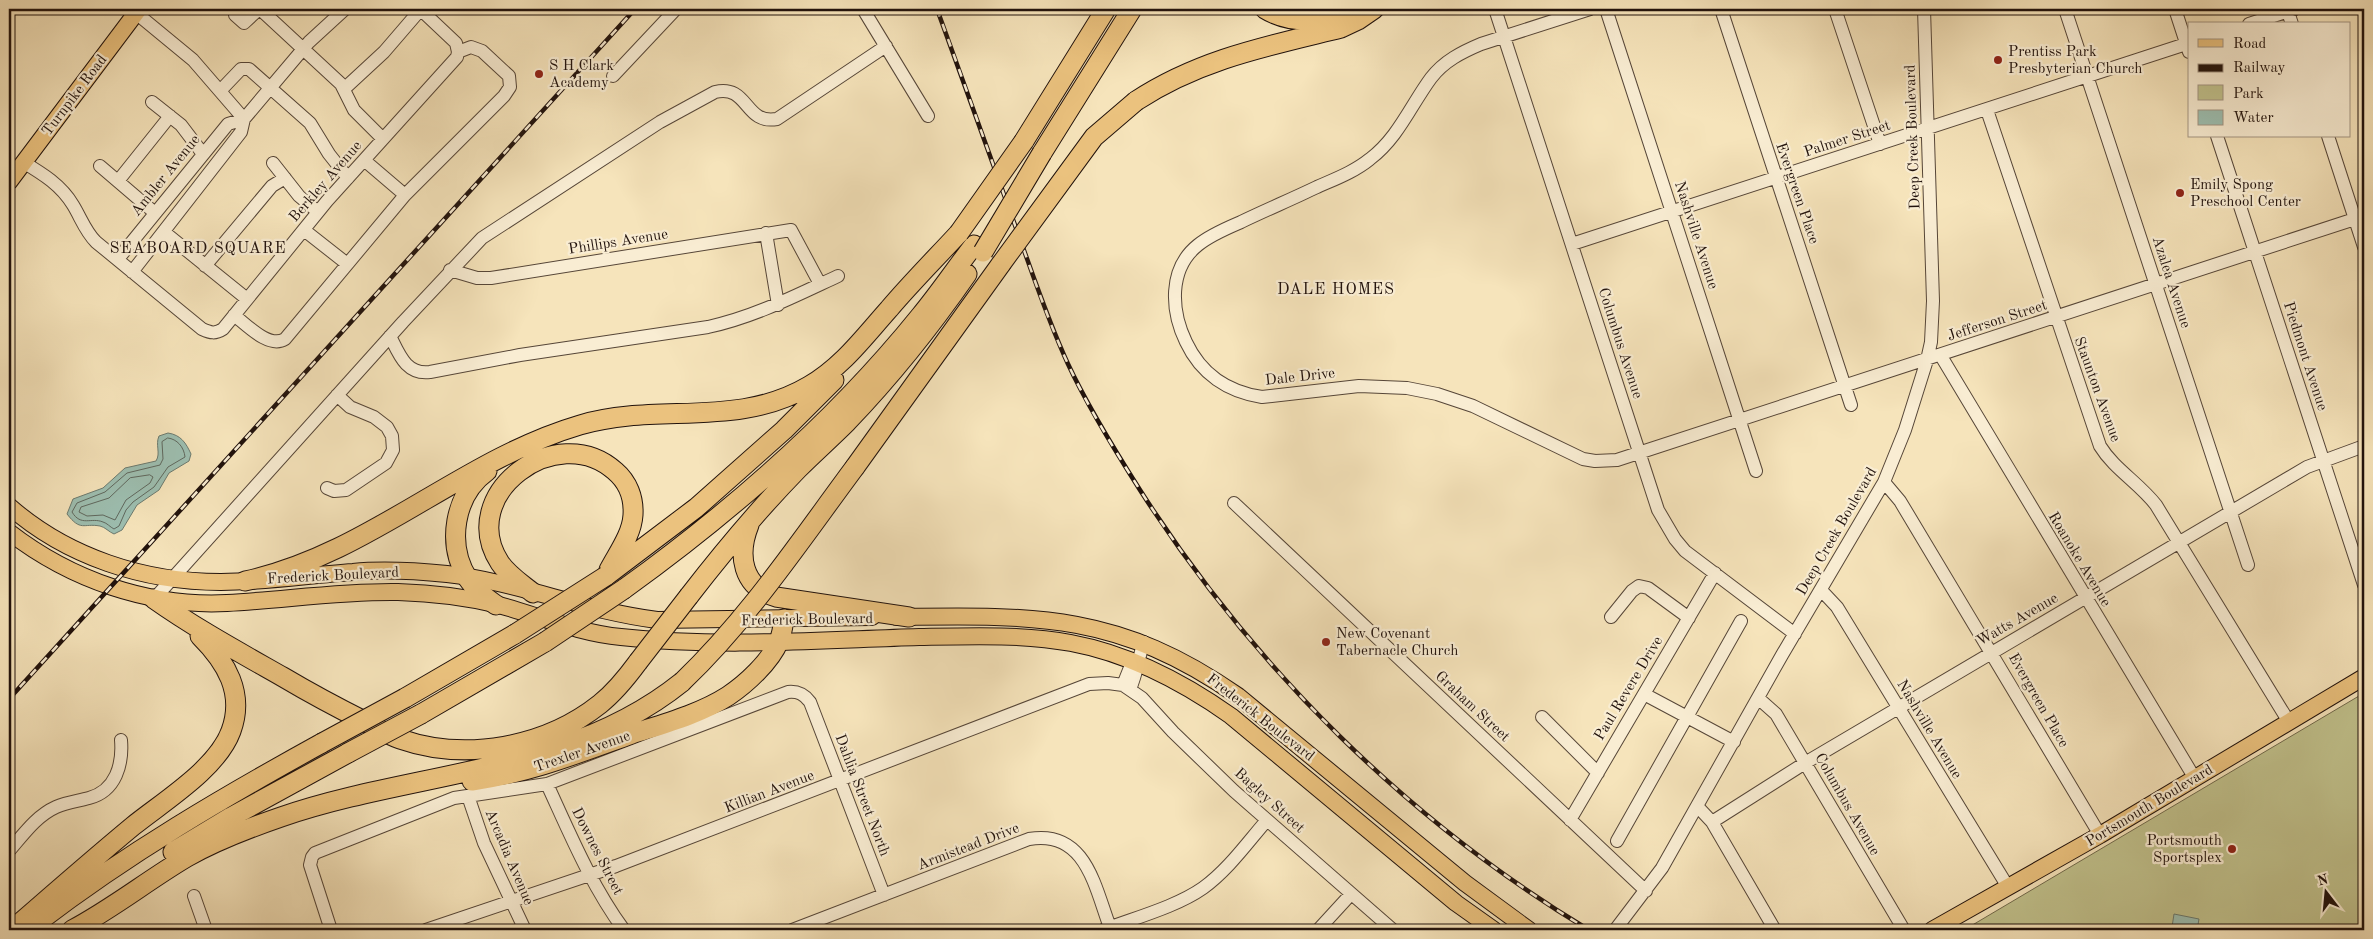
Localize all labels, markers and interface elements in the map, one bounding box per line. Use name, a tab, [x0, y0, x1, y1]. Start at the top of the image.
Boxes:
legend	[2188, 22, 2350, 138]
text: Road	[2233, 37, 2267, 52]
place label: Prentiss Park Presbyterian Church	[2008, 45, 2143, 77]
street label: Turnpike Road	[40, 52, 111, 139]
marker: Prentiss Park Presbyterian Church	[1992, 54, 2004, 66]
place label: S H Clark Academy	[549, 59, 614, 91]
text: Railway	[2233, 61, 2286, 76]
street label: Deep Creek Boulevard	[1903, 64, 1924, 210]
marker: S H Clark Academy	[533, 68, 545, 80]
text: Park	[2233, 87, 2264, 102]
text: Water	[2233, 111, 2274, 126]
street label: Palmer Street	[1802, 118, 1893, 160]
street label: Ambler Avenue	[129, 132, 204, 220]
street label: Berkley Avenue	[287, 139, 365, 225]
street label: Evergreen Place	[1772, 141, 1821, 246]
place label: Emily Spong Preschool Center	[2190, 178, 2301, 210]
street label: Nashville Avenue	[1671, 180, 1720, 291]
marker: Emily Spong Preschool Center	[2174, 187, 2186, 199]
street label: Phillips Avenue	[567, 227, 669, 258]
street label: Azalea Avenue	[2149, 235, 2193, 330]
district label: SEABOARD SQUARE	[110, 241, 286, 257]
district label: DALE HOMES	[1277, 282, 1395, 298]
street label: Columbus Avenue	[1595, 286, 1645, 401]
street label: Jefferson Street	[1946, 298, 2049, 345]
street label: Piedmont Avenue	[2280, 300, 2329, 413]
street label: Staunton Avenue	[2071, 335, 2123, 444]
street label: Dale Drive	[1264, 366, 1336, 389]
street label: Deep Creek Boulevard	[1795, 465, 1880, 598]
street label: Roanoke Avenue	[2045, 510, 2113, 610]
street label: Frederick Boulevard	[267, 566, 400, 587]
street label: Watts Avenue	[1975, 591, 2061, 650]
street label: Frederick Boulevard	[741, 612, 873, 629]
place label: New Covenant Tabernacle Church	[1336, 627, 1458, 659]
street label: Paul Revere Drive	[1592, 634, 1666, 743]
marker: New Covenant Tabernacle Church	[1320, 636, 1332, 648]
street label: Evergreen Place	[2005, 651, 2071, 751]
street label: Graham Street	[1432, 669, 1512, 745]
street label: Frederick Boulevard	[1203, 672, 1317, 765]
street label: Nashville Avenue	[1893, 678, 1964, 782]
street label: Trexler Avenue	[533, 729, 633, 776]
street label: Dahlia Street North	[831, 732, 892, 859]
street label: Columbus Avenue	[1811, 751, 1882, 859]
street label: Portsmouth Boulevard	[2084, 762, 2216, 850]
street label: Bagley Street	[1231, 766, 1307, 836]
street label: Killian Avenue	[723, 768, 817, 816]
street label: Downes Street	[568, 806, 625, 898]
street label: Arcadia Avenue	[482, 807, 536, 908]
street label: Armistead Drive	[916, 821, 1022, 874]
place label: Portsmouth Sportsplex	[2146, 834, 2222, 866]
marker: Portsmouth Sportsplex	[2226, 843, 2238, 855]
north arrow	[2300, 866, 2350, 916]
text: N	[2316, 872, 2330, 889]

